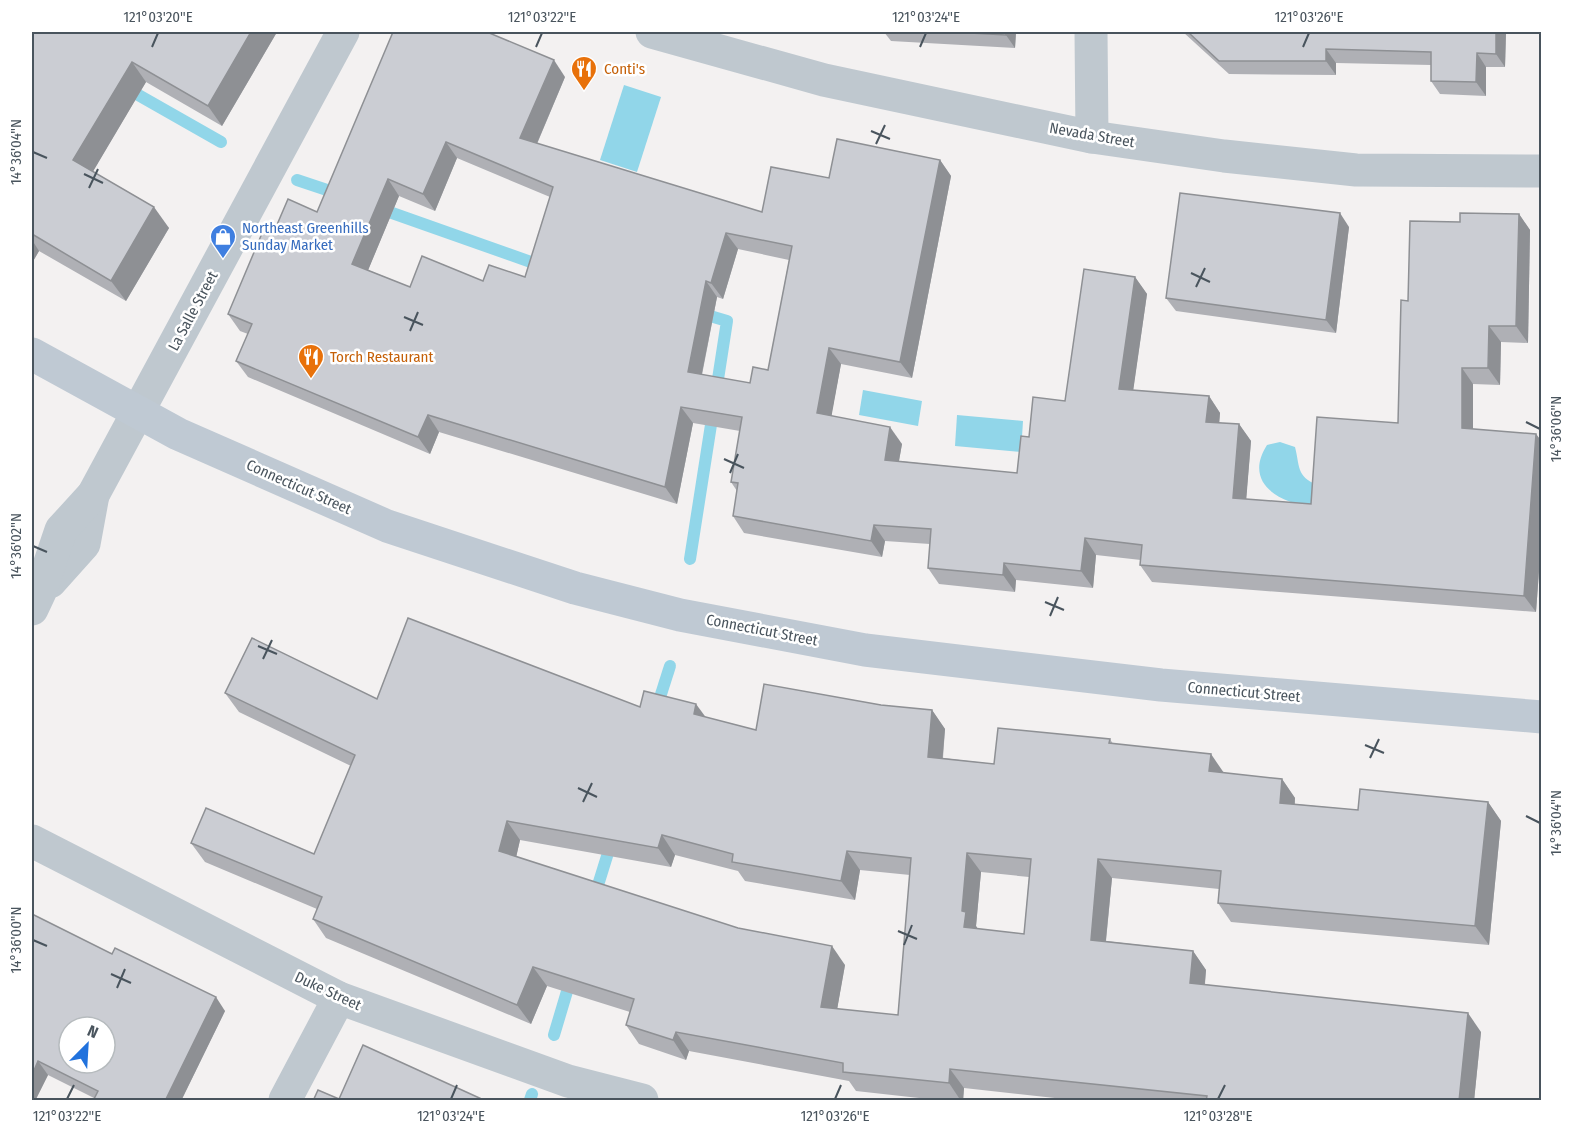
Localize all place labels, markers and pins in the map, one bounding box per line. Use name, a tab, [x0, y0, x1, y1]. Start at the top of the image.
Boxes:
restaurant icon: Conti's	[569, 54, 599, 92]
place label: Conti's	[604, 60, 645, 78]
place label: Northeast Greenhills Sunday Market	[242, 219, 369, 254]
shop icon: Northeast Greenhills Sunday Market	[208, 222, 238, 260]
restaurant icon: Torch Restaurant	[296, 342, 326, 380]
place label: Torch Restaurant	[330, 348, 433, 366]

